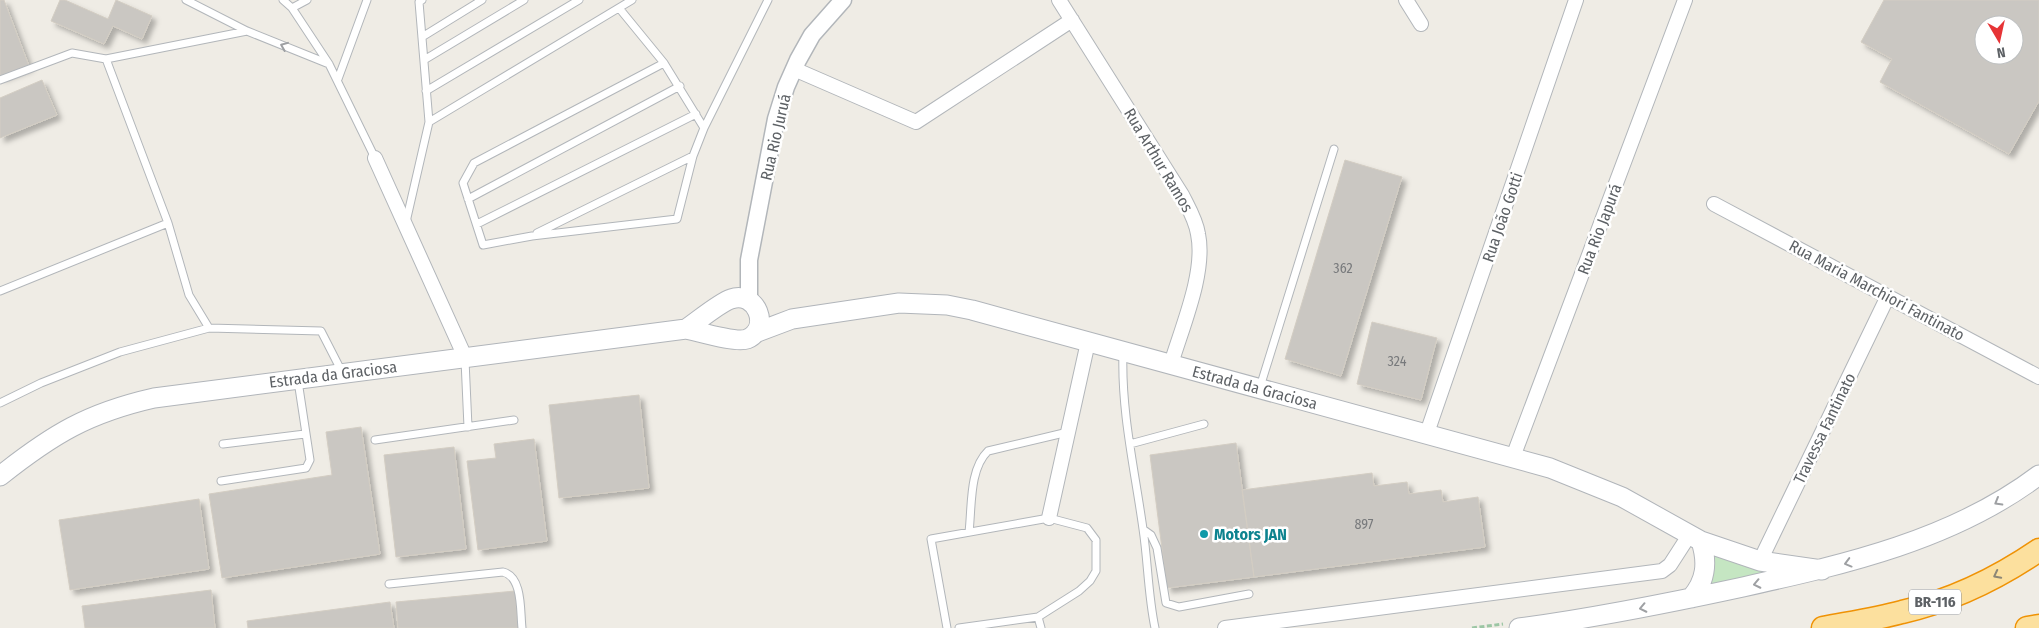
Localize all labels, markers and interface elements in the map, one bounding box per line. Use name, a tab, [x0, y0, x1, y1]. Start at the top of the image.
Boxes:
north arrow	[1974, 15, 2024, 65]
one-way arrow	[280, 42, 289, 52]
text: N	[1995, 43, 2006, 61]
street label: Rua Rio Juruá	[756, 92, 795, 182]
street label: Rua Arthur Ramos	[1120, 105, 1197, 216]
street label: Rua João Gotti	[1478, 170, 1527, 264]
street label: Rua Rio Japurá	[1573, 181, 1626, 277]
street label: Rua Maria Marchiori Fantinato	[1786, 236, 1968, 345]
house number: 362	[1333, 260, 1353, 277]
house number: 324	[1388, 353, 1407, 370]
street label: Estrada da Graciosa	[268, 357, 398, 392]
street label: Estrada da Graciosa	[1190, 362, 1320, 413]
street label: Travessa Fantinato	[1789, 370, 1859, 487]
one-way arrow	[1995, 495, 2004, 505]
house number: 897	[1354, 516, 1374, 533]
place label: Motors JAN	[1214, 525, 1287, 544]
marker: Motors JAN	[1198, 528, 1210, 540]
one-way arrow	[1844, 557, 1852, 567]
one-way arrow	[1993, 568, 2002, 579]
one-way arrow	[1752, 578, 1761, 589]
road number: BR-116	[1909, 590, 1961, 614]
one-way arrow	[1639, 602, 1648, 613]

